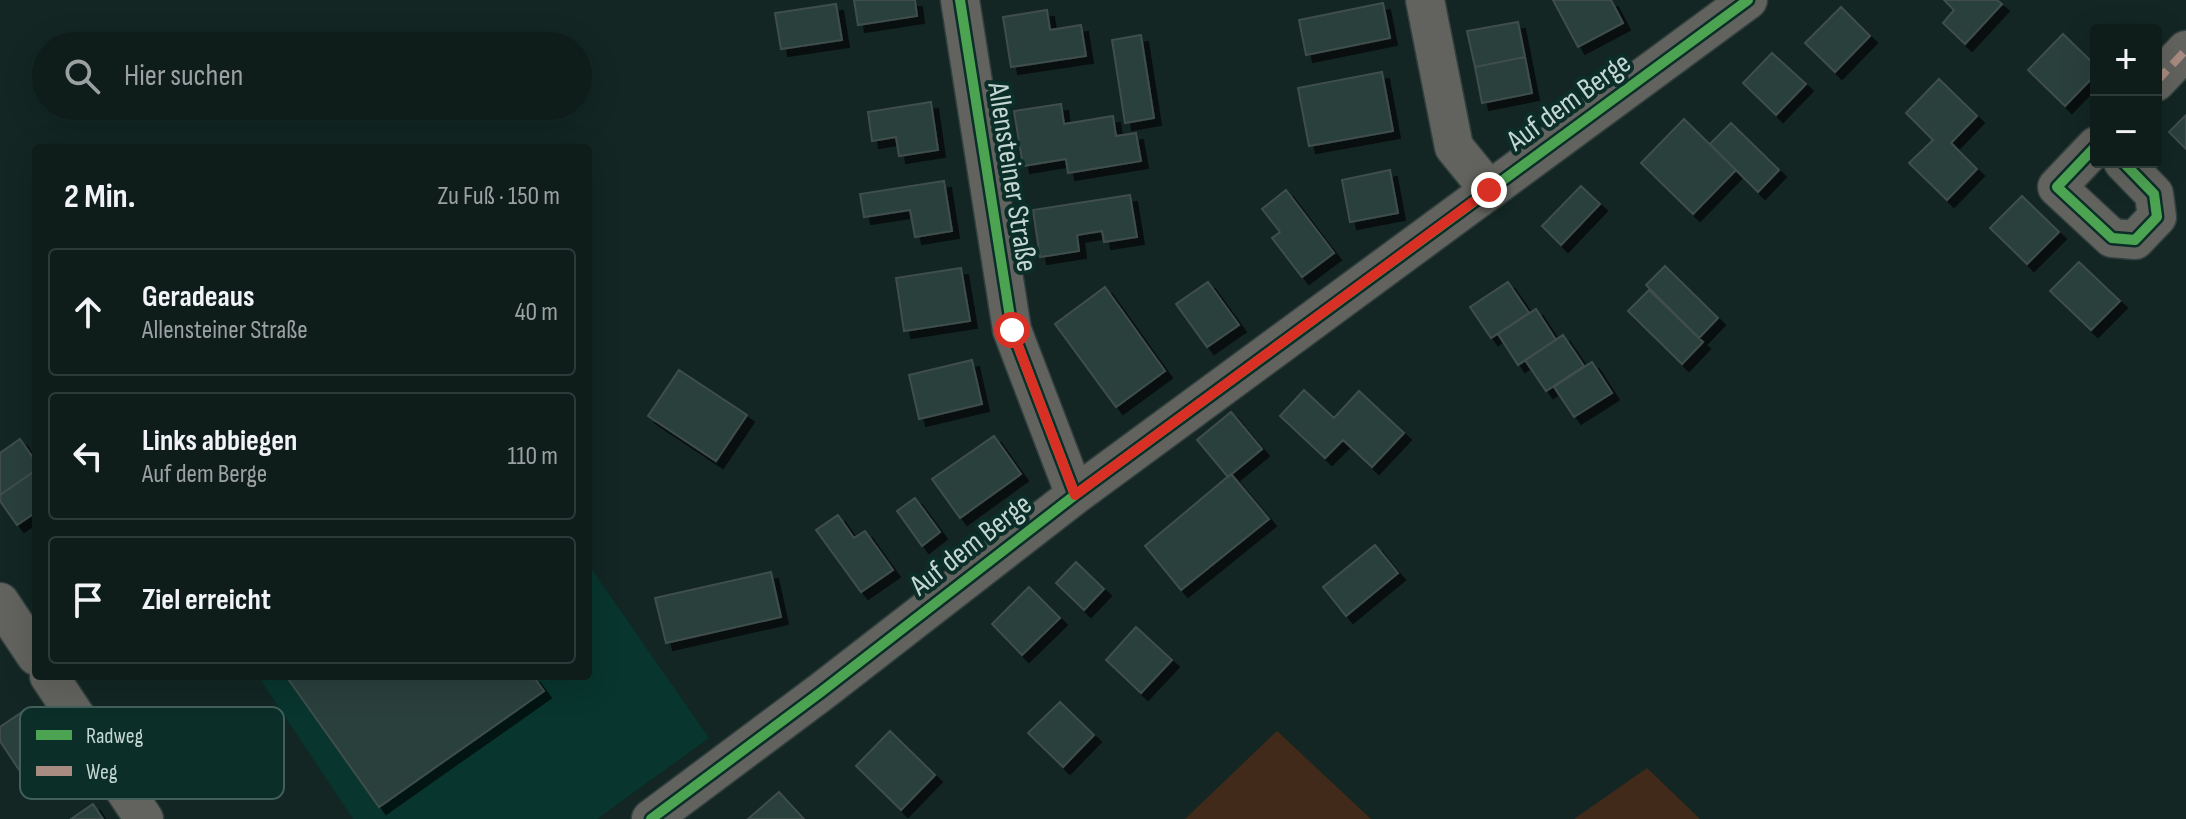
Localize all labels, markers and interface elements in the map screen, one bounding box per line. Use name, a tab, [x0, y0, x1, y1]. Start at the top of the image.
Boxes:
map controls	[2090, 24, 2162, 168]
button: +	[2090, 24, 2162, 96]
search box	[32, 32, 592, 120]
street label: Auf dem Berge	[1499, 45, 1638, 160]
icon: search	[60, 54, 104, 98]
text: Hier suchen	[124, 58, 243, 94]
street label: Allensteiner Straße	[979, 79, 1045, 274]
button: −	[2090, 96, 2162, 168]
route end	[1471, 172, 1507, 208]
text: 2 Min.	[64, 176, 135, 217]
text: Zu Fuß · 150 m	[438, 181, 560, 212]
text: Geradeaus	[142, 279, 255, 315]
icon: ahead	[66, 290, 110, 334]
text: 40 m	[515, 297, 558, 328]
route start	[994, 312, 1030, 348]
text: Allensteiner Straße	[142, 315, 308, 346]
text: Links abbiegen	[142, 423, 297, 459]
icon: left	[66, 434, 110, 478]
text: 110 m	[507, 441, 558, 472]
text: Auf dem Berge	[142, 459, 267, 490]
street label: Auf dem Berge	[902, 486, 1039, 604]
icon: arrive	[66, 578, 110, 622]
text: Ziel erreicht	[142, 582, 271, 618]
legend	[20, 707, 284, 799]
text: Radweg	[86, 723, 144, 750]
text: Weg	[86, 759, 118, 786]

